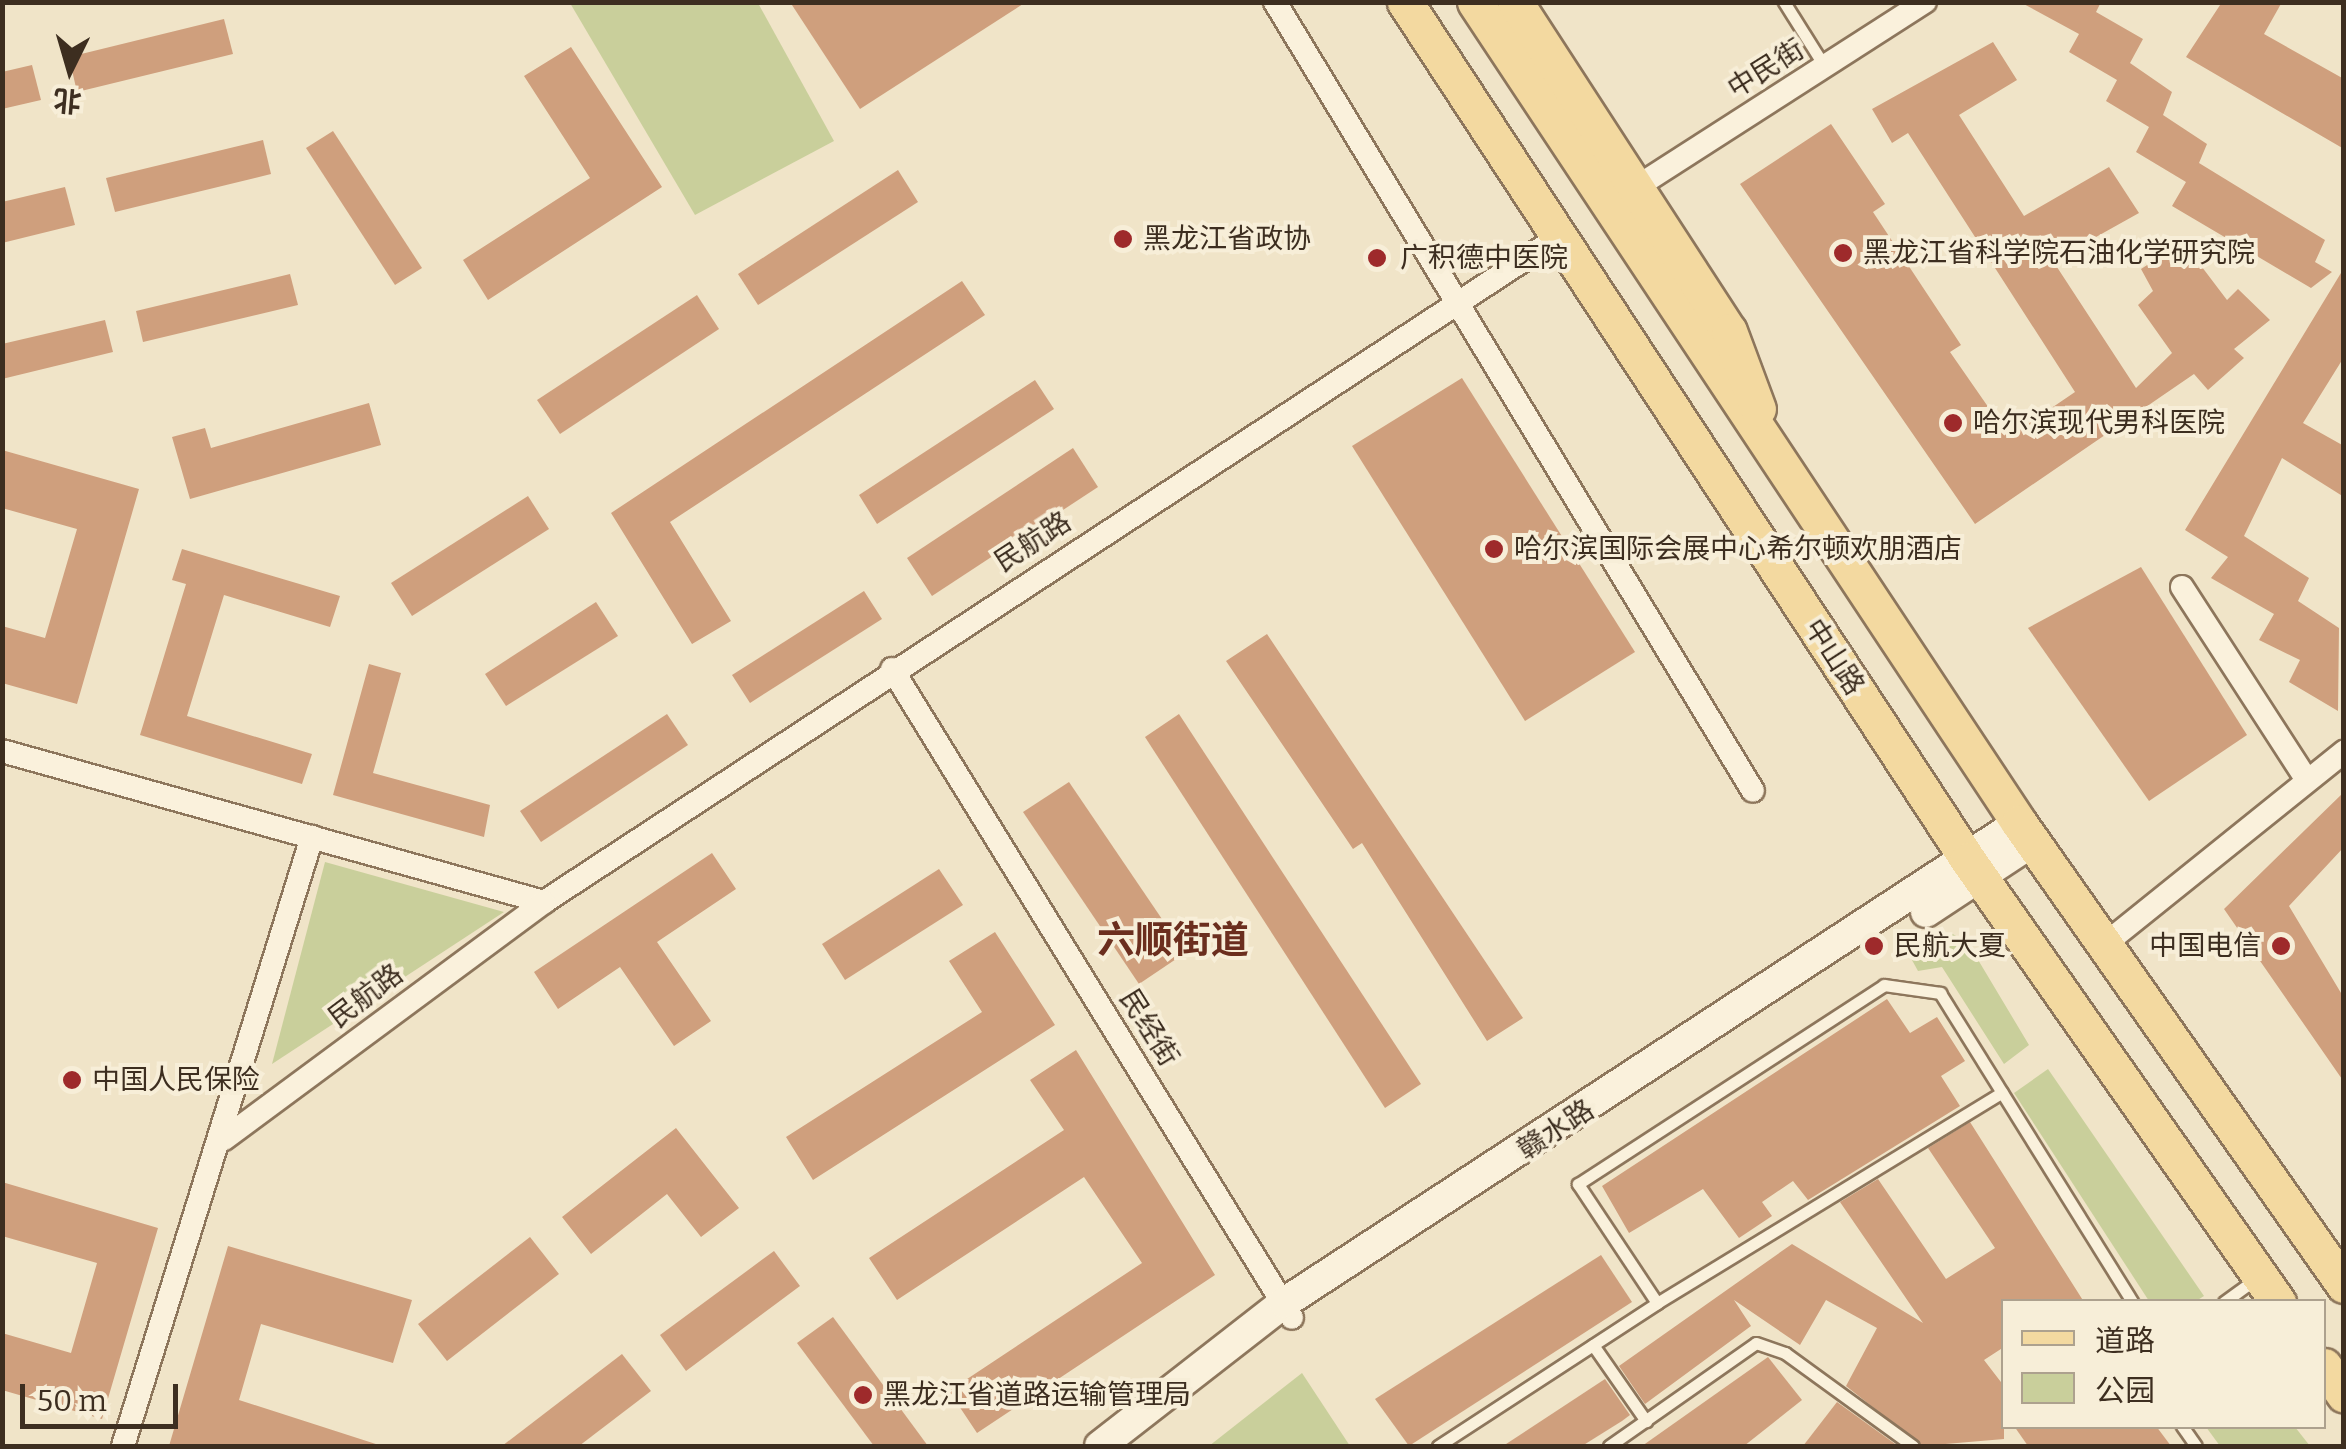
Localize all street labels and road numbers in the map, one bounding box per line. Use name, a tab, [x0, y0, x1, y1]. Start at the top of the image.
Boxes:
street label: 中民街	[1721, 32, 1811, 106]
street label: 民航路	[989, 505, 1077, 579]
street label: 中山路	[1797, 613, 1871, 701]
street label: 民航路	[322, 957, 410, 1035]
street label: 民经街	[1112, 983, 1186, 1073]
street label: 赣水路	[1512, 1093, 1600, 1167]

